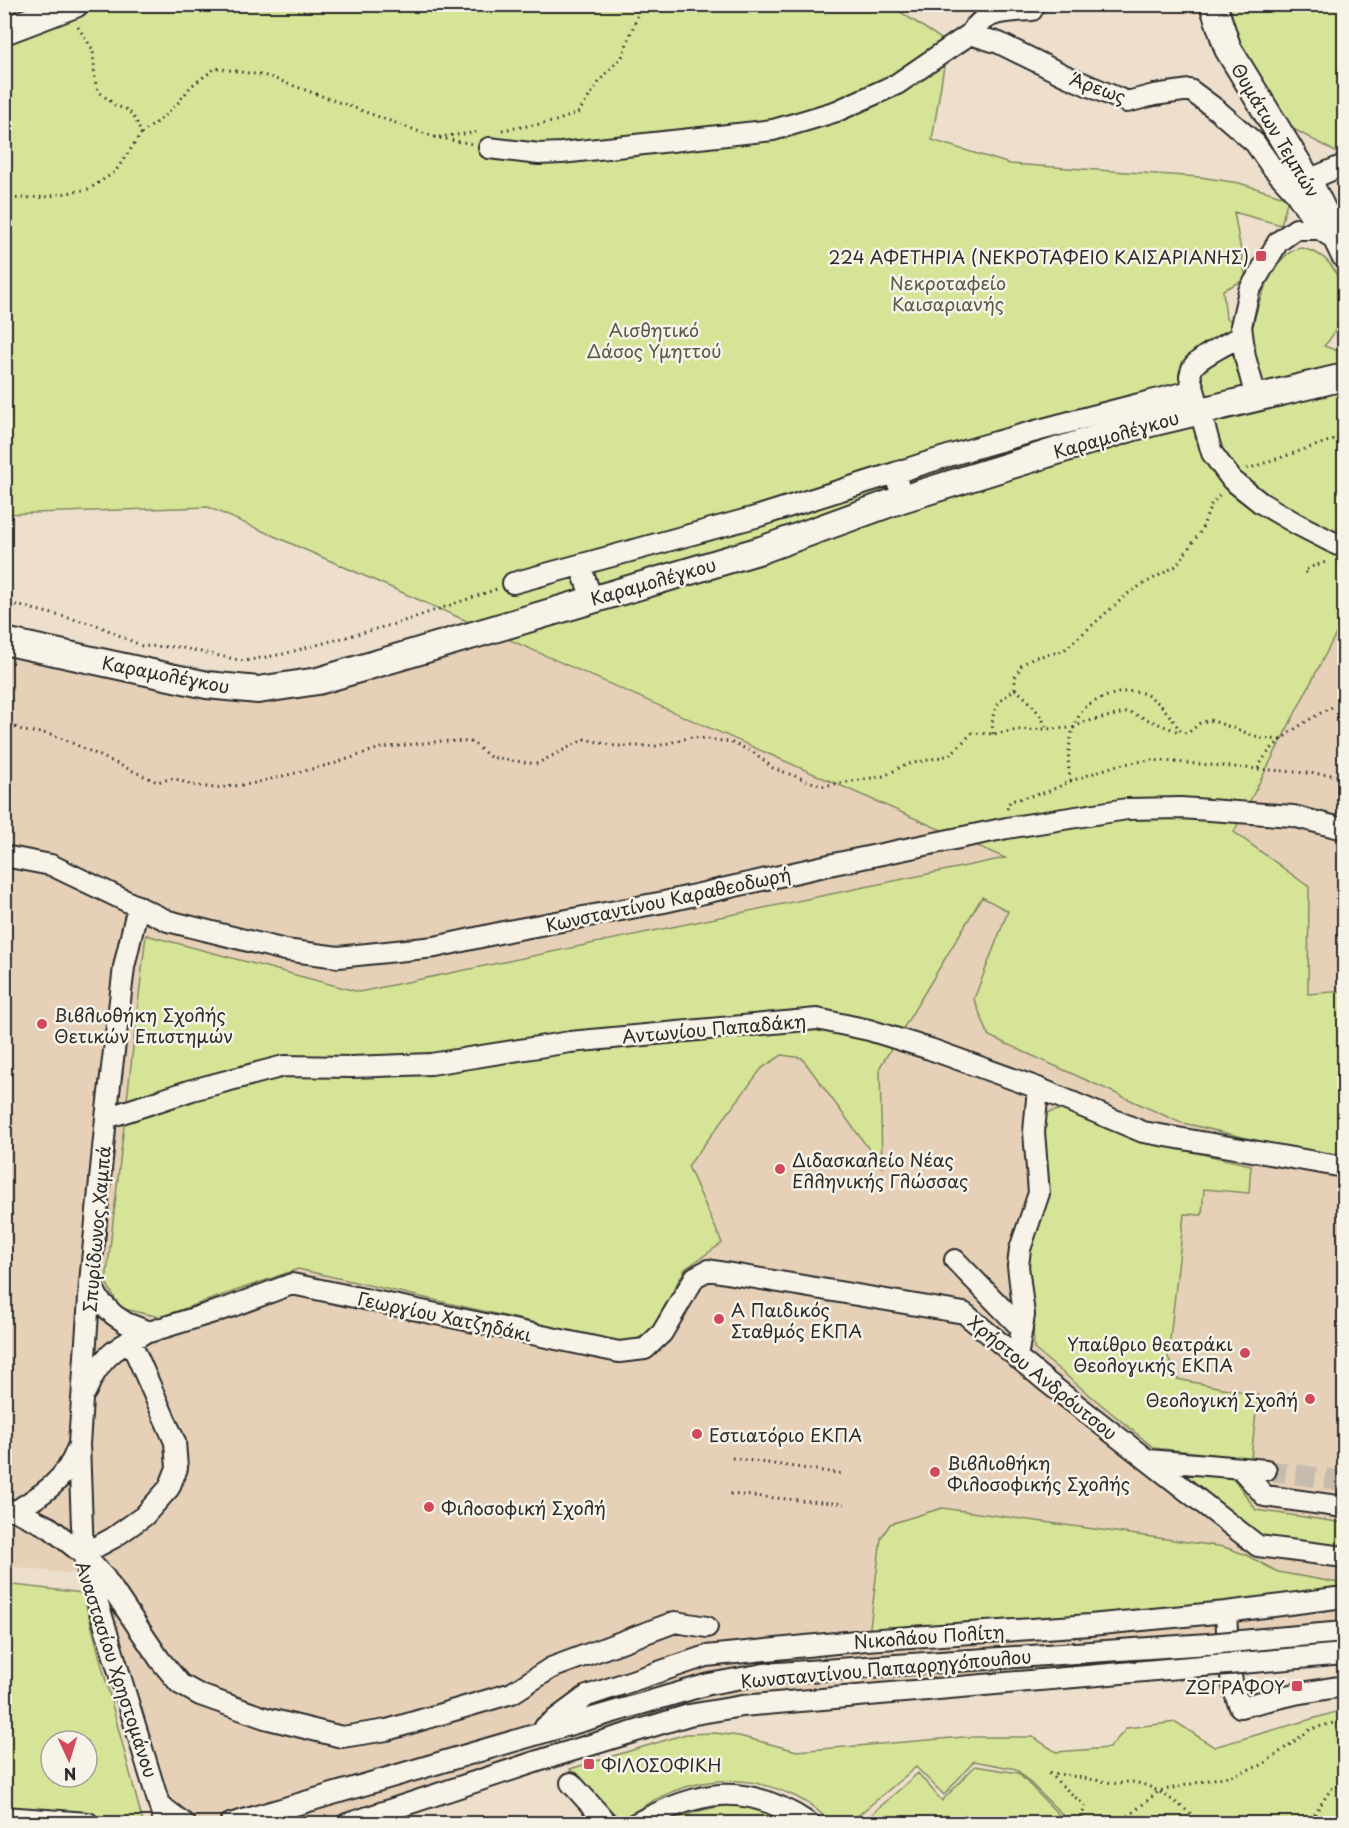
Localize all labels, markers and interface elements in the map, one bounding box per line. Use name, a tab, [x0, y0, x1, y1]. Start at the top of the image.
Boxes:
street label: Θυμάτων Τεμπών	[1225, 57, 1327, 203]
street label: Άρεως	[1066, 64, 1130, 110]
place label: 224 ΑΦΕΤΗΡΙΑ (ΝΕΚΡΟΤΑΦΕΙΟ ΚΑΙΣΑΡΙΑΝΗΣ)	[829, 243, 1249, 270]
marker: 224 ΑΦΕΤΗΡΙΑ (ΝΕΚΡΟΤΑΦΕΙΟ ΚΑΙΣΑΡΙΑΝΗΣ)	[1254, 249, 1268, 263]
park label: Νεκροταφείο Καισαριανής	[890, 269, 1006, 317]
park label: Αισθητικό Δάσος Υμηττού	[587, 316, 721, 364]
street label: Καραμολέγκου	[1050, 403, 1182, 465]
street label: Καραμολέγκου	[587, 550, 719, 612]
street label: Καραμολέγκου	[100, 648, 232, 700]
street label: Κωνσταντίνου Καραθεοδωρή	[543, 860, 793, 938]
place label: Βιβλιοθήκη Σχολής Θετικών Επιστημών	[54, 1001, 233, 1049]
street label: Αντωνίου Παπαδάκη	[621, 1007, 807, 1049]
marker: Βιβλιοθήκη Σχολής Θετικών Επιστημών	[35, 1017, 49, 1031]
street label: Σπυρίδωνος Χαμπά	[75, 1145, 117, 1313]
place label: Διδασκαλείο Νέας Ελληνικής Γλώσσας	[792, 1146, 968, 1194]
marker: Διδασκαλείο Νέας Ελληνικής Γλώσσας	[773, 1162, 787, 1176]
street label: Γεωργίου Χατζηδάκι	[355, 1284, 535, 1348]
place label: Α Παιδικός Σταθμός ΕΚΠΑ	[731, 1296, 862, 1344]
street label: Χρήστου Ανδρόυτσου	[962, 1308, 1124, 1446]
marker: Α Παιδικός Σταθμός ΕΚΠΑ	[712, 1312, 726, 1326]
place label: Υπαίθριο θεατράκι Θεολογικής ΕΚΠΑ	[1067, 1330, 1233, 1378]
marker: Υπαίθριο θεατράκι Θεολογικής ΕΚΠΑ	[1238, 1346, 1252, 1360]
place label: Θεολογική Σχολή	[1145, 1386, 1298, 1413]
marker: Θεολογική Σχολή	[1303, 1392, 1317, 1406]
place label: Εστιατόριο ΕΚΠΑ	[709, 1421, 862, 1448]
marker: Εστιατόριο ΕΚΠΑ	[690, 1427, 704, 1441]
place label: Βιβλιοθήκη Φιλοσοφικής Σχολής	[947, 1449, 1130, 1497]
marker: Βιβλιοθήκη Φιλοσοφικής Σχολής	[928, 1465, 942, 1479]
place label: Φιλοσοφική Σχολή	[441, 1494, 606, 1521]
marker: Φιλοσοφική Σχολή	[422, 1500, 436, 1514]
street label: Αναστασίου Χρηστομάνου	[69, 1557, 165, 1781]
street label: Νικολάου Πολίτη	[853, 1617, 1005, 1655]
street label: Κωνσταντίνου Παπαρρηγόπουλου	[740, 1642, 1032, 1694]
place label: ΖΩΓΡΑΦΟΥ	[1185, 1673, 1285, 1700]
marker: ΖΩΓΡΑΦΟΥ	[1290, 1679, 1304, 1693]
north arrow	[39, 1729, 99, 1789]
place label: ΦΙΛΟΣΟΦΙΚΗ	[601, 1751, 722, 1778]
marker: ΦΙΛΟΣΟΦΙΚΗ	[582, 1757, 596, 1771]
text: N	[63, 1763, 77, 1787]

